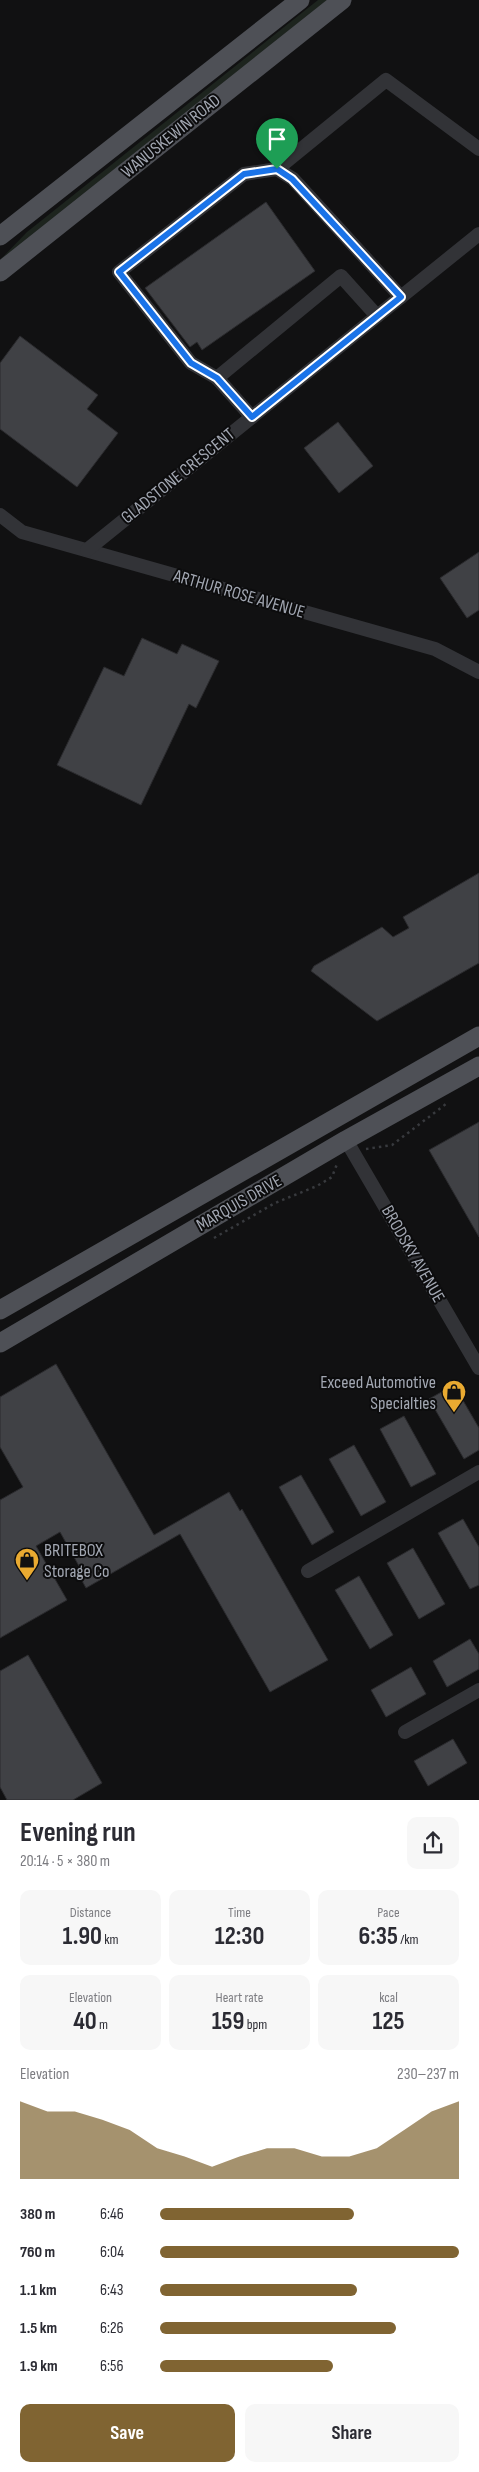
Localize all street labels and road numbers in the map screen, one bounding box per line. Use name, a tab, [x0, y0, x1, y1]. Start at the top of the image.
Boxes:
street label: WANUSKEWIN ROAD	[117, 90, 225, 182]
street label: GLADSTONE CRESCENT	[117, 424, 239, 528]
street label: ARTHUR ROSE AVENUE	[170, 565, 307, 623]
street label: MARQUIS DRIVE	[193, 1170, 285, 1236]
street label: BRODSKY AVENUE	[377, 1202, 449, 1306]

